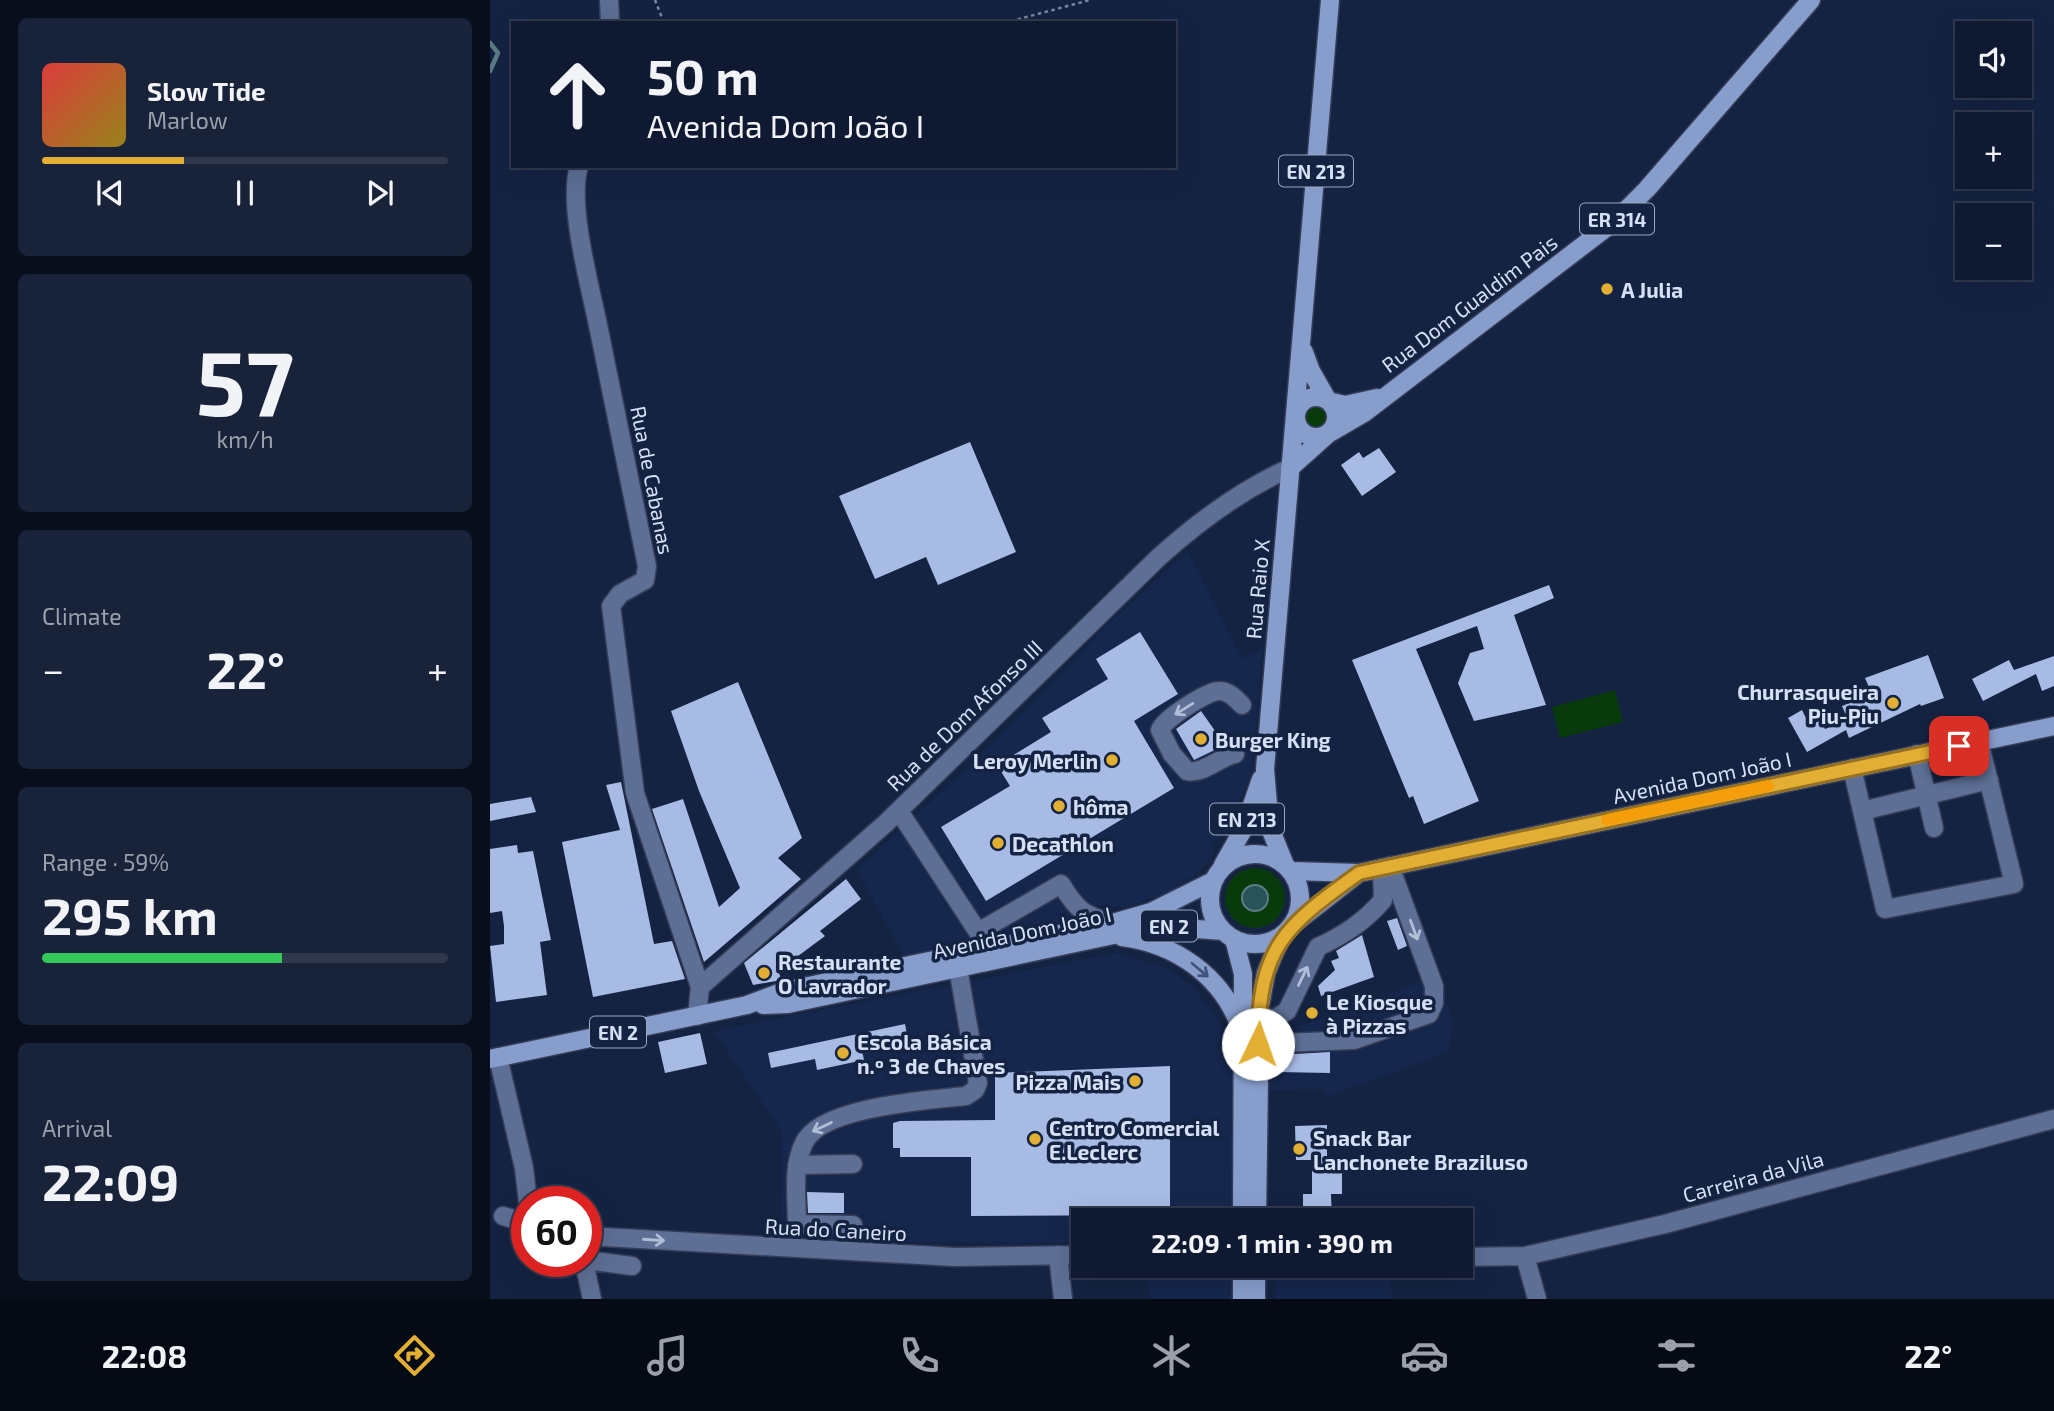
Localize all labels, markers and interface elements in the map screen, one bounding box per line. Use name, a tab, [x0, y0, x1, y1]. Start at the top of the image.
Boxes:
map controls	[1955, 21, 2032, 280]
button: sound	[1955, 21, 2032, 98]
text: 50 m	[647, 46, 759, 105]
icon: ahead	[532, 49, 623, 140]
text: Slow Tide	[147, 75, 266, 106]
text: Marlow	[147, 106, 228, 134]
text: Avenida Dom João I	[647, 106, 924, 144]
button: +	[1955, 112, 2032, 189]
road number: EN 213	[1279, 155, 1353, 186]
icon: previous	[91, 174, 129, 212]
icon: pause	[226, 174, 264, 212]
icon: next	[361, 174, 399, 212]
button: −	[1955, 203, 2032, 280]
road number: ER 314	[1580, 204, 1654, 234]
street label: Rua Dom Gualdim Pais	[1376, 229, 1562, 377]
place label: A Julia	[1621, 277, 1683, 302]
marker: A Julia	[1599, 281, 1615, 297]
text: 57	[196, 325, 294, 434]
street label: Rua de Cabanas	[626, 404, 680, 556]
text: km/h	[216, 425, 274, 453]
street label: Rua Raio X	[1240, 538, 1274, 640]
text: Climate	[42, 602, 122, 630]
street label: Rua de Dom Afonso III	[881, 634, 1047, 796]
text: 22°	[206, 637, 285, 699]
text: −	[42, 646, 64, 692]
text: +	[427, 646, 448, 692]
place label: Churrasqueira Piu-Piu	[1737, 679, 1879, 728]
marker: Churrasqueira Piu-Piu	[1885, 695, 1901, 711]
one-way arrow	[1174, 703, 1194, 717]
pin	[1929, 716, 1989, 776]
place label: Burger King	[1215, 727, 1331, 752]
icon: arrive	[1940, 727, 1978, 765]
marker: Burger King	[1193, 731, 1209, 747]
street label: Avenida Dom João I	[1610, 746, 1794, 808]
place label: Leroy Merlin	[973, 748, 1098, 774]
marker: Leroy Merlin	[1104, 752, 1120, 768]
place label: hôma	[1073, 794, 1128, 819]
marker: hôma	[1051, 798, 1067, 814]
road number: EN 213	[1210, 804, 1284, 834]
place label: Decathlon	[1012, 831, 1114, 856]
marker: Decathlon	[990, 835, 1006, 851]
text: Range · 59%	[42, 848, 169, 876]
text: 295 km	[42, 883, 218, 945]
street label: Avenida Dom João I	[930, 901, 1114, 963]
road number: EN 2	[1141, 910, 1197, 942]
one-way arrow	[1409, 919, 1421, 941]
place label: Restaurante O Lavrador	[778, 949, 902, 998]
one-way arrow	[1191, 962, 1209, 978]
marker: Restaurante O Lavrador	[756, 965, 772, 981]
one-way arrow	[1297, 966, 1310, 988]
place label: Le Kiosque à Pizzas	[1326, 989, 1433, 1038]
marker: Le Kiosque à Pizzas	[1304, 1005, 1320, 1021]
position arrow	[1221, 1007, 1295, 1081]
road number: EN 2	[590, 1016, 646, 1048]
place label: Escola Básica n.º 3 de Chaves	[857, 1029, 1005, 1078]
marker: Escola Básica n.º 3 de Chaves	[835, 1045, 851, 1061]
place label: Pizza Mais	[1015, 1069, 1121, 1094]
marker: Pizza Mais	[1127, 1073, 1143, 1089]
text: Arrival	[42, 1114, 112, 1142]
place label: Centro Comercial E.Leclerc	[1049, 1115, 1219, 1164]
one-way arrow	[813, 1120, 833, 1134]
place label: Snack Bar Lanchonete Braziluso	[1313, 1125, 1528, 1174]
marker: Centro Comercial E.Leclerc	[1027, 1131, 1043, 1147]
marker: Snack Bar Lanchonete Braziluso	[1291, 1141, 1307, 1157]
street label: Carreira da Vila	[1680, 1145, 1826, 1207]
text: 22:09	[42, 1149, 179, 1211]
speed limit sign: 60	[511, 1186, 602, 1277]
street label: Rua do Caneiro	[764, 1213, 908, 1245]
text: 22:09 · 1 min · 390 m	[1151, 1227, 1393, 1258]
one-way arrow	[643, 1234, 666, 1247]
icon: directions	[390, 1331, 439, 1380]
icon: music	[643, 1331, 692, 1380]
icon: phone	[895, 1331, 944, 1380]
icon: climate	[1147, 1331, 1196, 1380]
icon: car	[1400, 1331, 1449, 1380]
icon: filters	[1652, 1331, 1701, 1380]
text: 22:08	[102, 1336, 187, 1374]
text: 22°	[1904, 1336, 1952, 1374]

